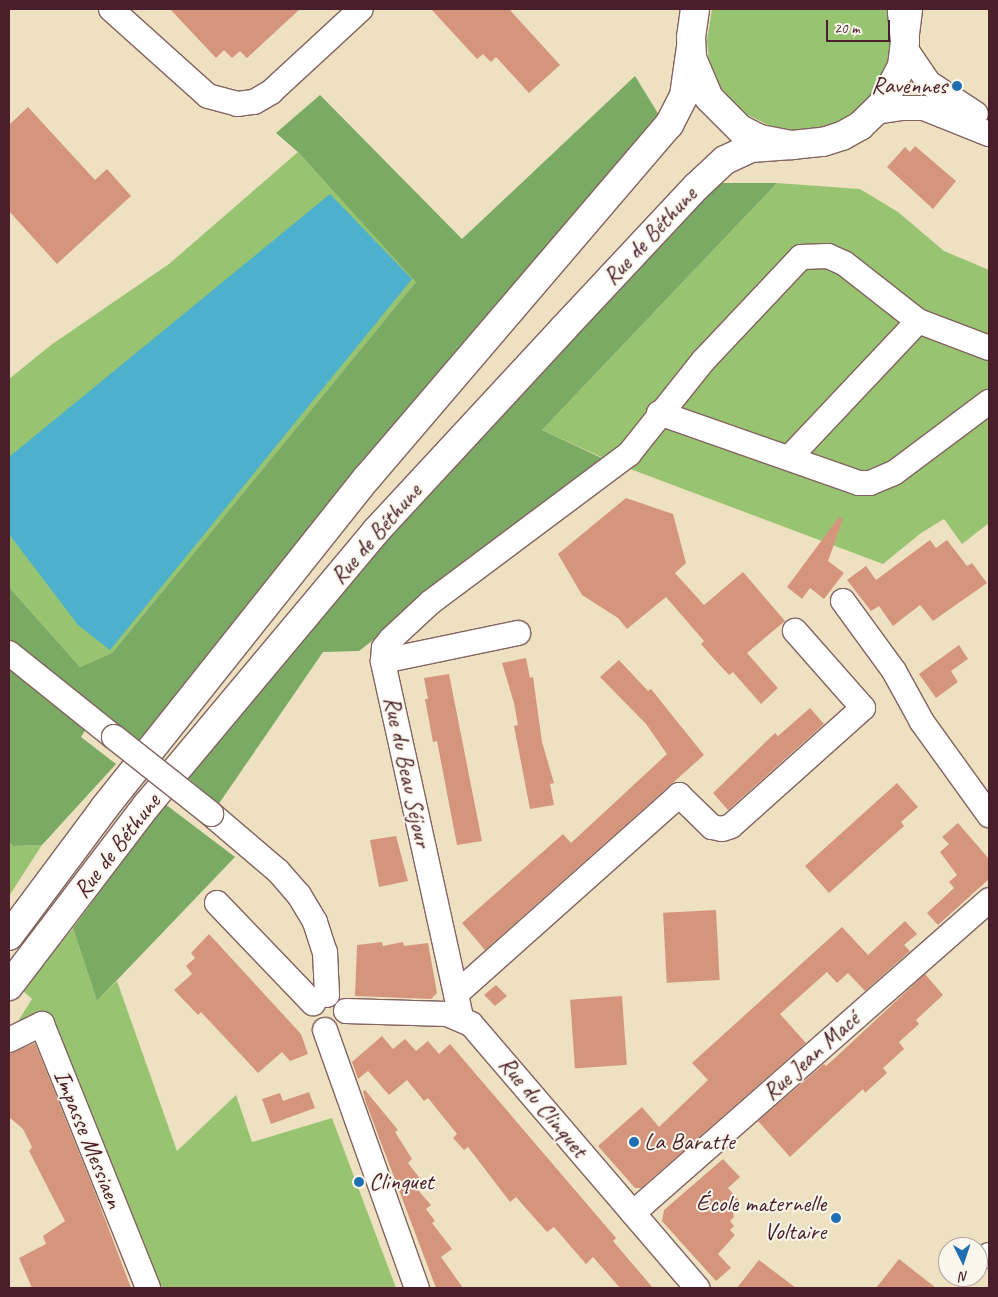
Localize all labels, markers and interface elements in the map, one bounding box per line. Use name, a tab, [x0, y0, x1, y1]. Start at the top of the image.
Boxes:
scale bar	[828, 10, 892, 42]
text: 20 m	[834, 19, 860, 38]
place label: Ravennes	[871, 72, 947, 100]
marker: Ravennes	[951, 80, 963, 92]
street label: Rue de Béthune	[597, 181, 703, 291]
street label: Rue de Béthune	[324, 478, 428, 590]
street label: Rue du Beau Séjour	[377, 694, 437, 850]
street label: Rue de Béthune	[67, 788, 167, 904]
street label: Rue Jean Macé	[757, 1005, 865, 1107]
street label: Rue du Clinquet	[492, 1051, 594, 1163]
street label: Impasse Messiaen	[47, 1065, 129, 1213]
place label: La Baratte	[644, 1128, 735, 1156]
marker: La Baratte	[628, 1136, 640, 1148]
place label: Clinquet	[369, 1168, 433, 1196]
marker: Clinquet	[353, 1176, 365, 1188]
place label: École maternelle Voltaire	[695, 1190, 826, 1246]
marker: École maternelle Voltaire	[830, 1212, 842, 1224]
north arrow	[938, 1237, 988, 1287]
text: N	[959, 1268, 969, 1285]

